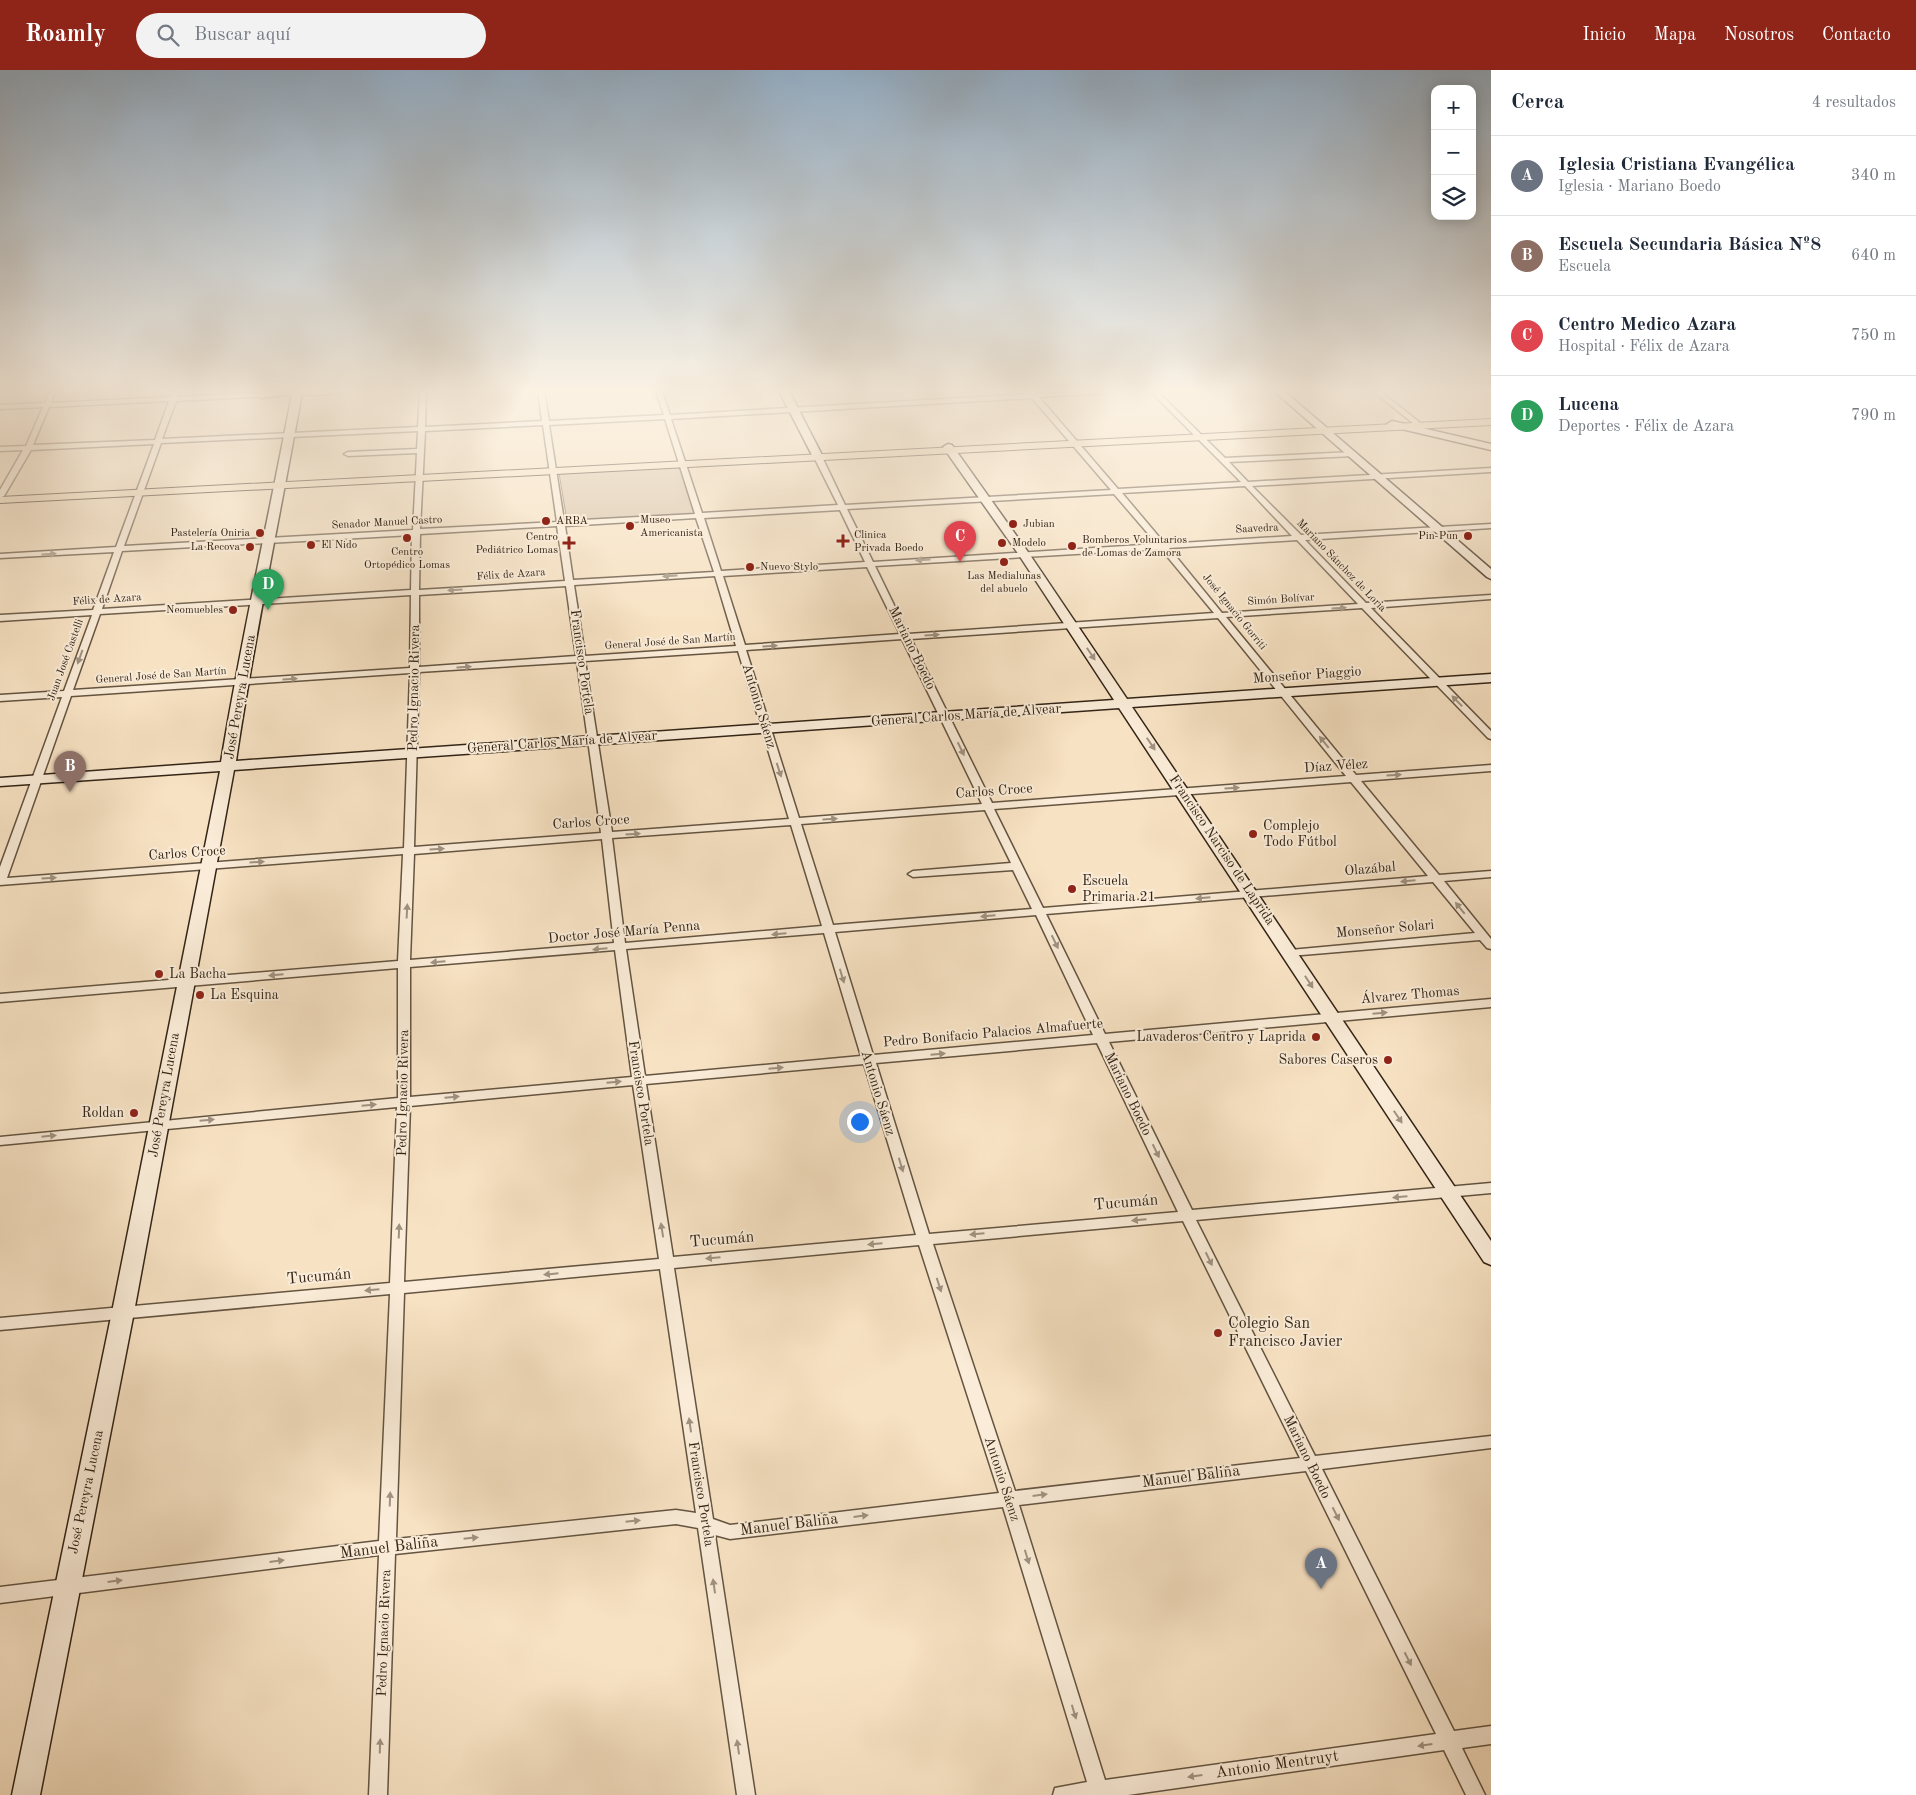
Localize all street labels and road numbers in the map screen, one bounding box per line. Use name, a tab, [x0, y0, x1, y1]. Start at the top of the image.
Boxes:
street label: Senador Manuel Castro	[331, 515, 443, 531]
street label: Mariano Sánchez de Loria	[1294, 518, 1388, 615]
street label: Saavedra	[1235, 522, 1280, 536]
street label: Félix de Azara	[476, 567, 546, 583]
street label: José Ignacio Gorriti	[1200, 572, 1268, 652]
street label: Félix de Azara	[72, 592, 142, 608]
street label: Simón Bolívar	[1247, 592, 1315, 608]
street label: Mariano Boedo	[886, 604, 938, 692]
street label: Francisco Portela	[568, 608, 596, 716]
street label: Juan José Castelli	[46, 618, 86, 702]
street label: Pedro Ignacio Rivera	[406, 624, 422, 752]
street label: General José de San Martín	[604, 632, 736, 652]
street label: José Pereyra Lucena	[222, 634, 258, 760]
street label: Antonio Sáenz	[739, 662, 779, 750]
street label: Monseñor Piaggio	[1252, 664, 1362, 686]
street label: General José de San Martín	[95, 666, 227, 686]
street label: General Carlos María de Alvear	[870, 701, 1062, 729]
street label: General Carlos María de Alvear	[466, 728, 658, 756]
street label: Díaz Vélez	[1304, 757, 1368, 775]
street label: Francisco Narciso de Laprida	[1166, 772, 1278, 928]
street label: Carlos Croce	[955, 781, 1033, 801]
street label: Carlos Croce	[552, 812, 630, 832]
street label: Carlos Croce	[148, 843, 226, 863]
street label: Olazábal	[1344, 860, 1396, 878]
street label: Doctor José María Penna	[547, 918, 701, 946]
street label: Monseñor Solari	[1335, 918, 1435, 940]
street label: Álvarez Thomas	[1360, 981, 1460, 1006]
street label: Pedro Bonifacio Palacios Almafuerte	[882, 1016, 1104, 1050]
street label: Pedro Ignacio Rivera	[395, 1029, 411, 1157]
street label: José Pereyra Lucena	[146, 1032, 182, 1158]
street label: Francisco Portela	[626, 1039, 656, 1147]
street label: Antonio Sáenz	[858, 1049, 898, 1137]
street label: Mariano Boedo	[1102, 1050, 1154, 1138]
street label: Tucumán	[1093, 1192, 1159, 1214]
street label: Tucumán	[689, 1229, 755, 1251]
street label: Tucumán	[286, 1266, 352, 1288]
street label: Mariano Boedo	[1281, 1413, 1333, 1501]
street label: José Pereyra Lucena	[66, 1429, 106, 1555]
street label: Antonio Sáenz	[982, 1435, 1022, 1523]
street label: Francisco Portela	[686, 1440, 716, 1548]
street label: Manuel Baliña	[1141, 1463, 1241, 1491]
street label: Manuel Baliña	[739, 1511, 839, 1539]
street label: Manuel Baliña	[339, 1534, 439, 1562]
street label: Pedro Ignacio Rivera	[375, 1569, 393, 1697]
street label: Antonio Mentruyt	[1215, 1748, 1340, 1782]

